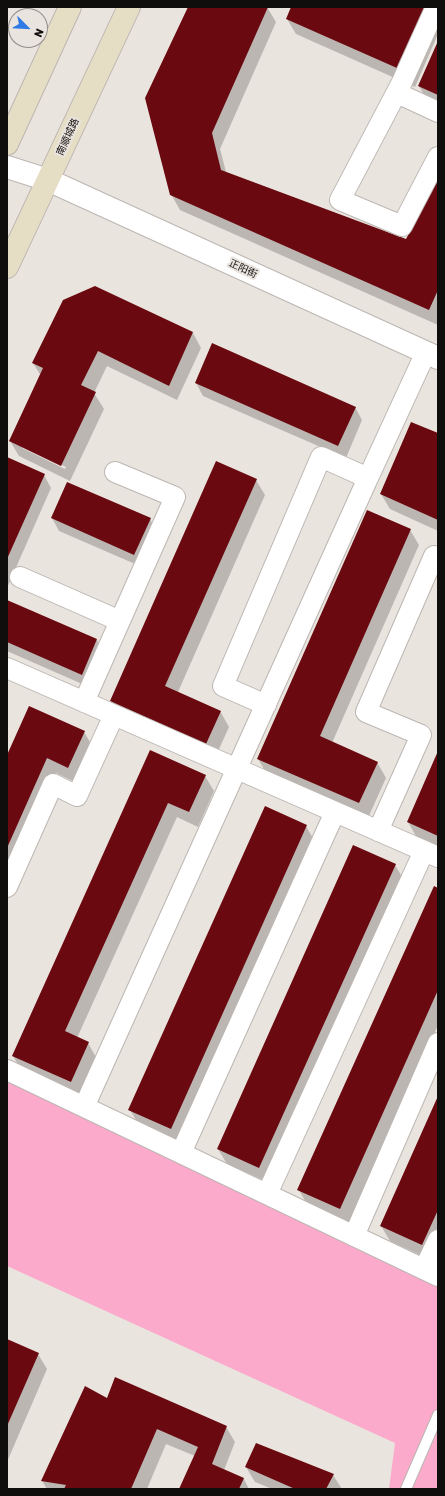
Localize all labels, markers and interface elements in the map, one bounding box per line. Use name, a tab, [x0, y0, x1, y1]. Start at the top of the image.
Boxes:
north arrow	[8, 8, 48, 48]
text: N	[31, 26, 46, 39]
street label: 南顺城路	[54, 116, 82, 158]
street label: 正阳街	[227, 257, 259, 281]

